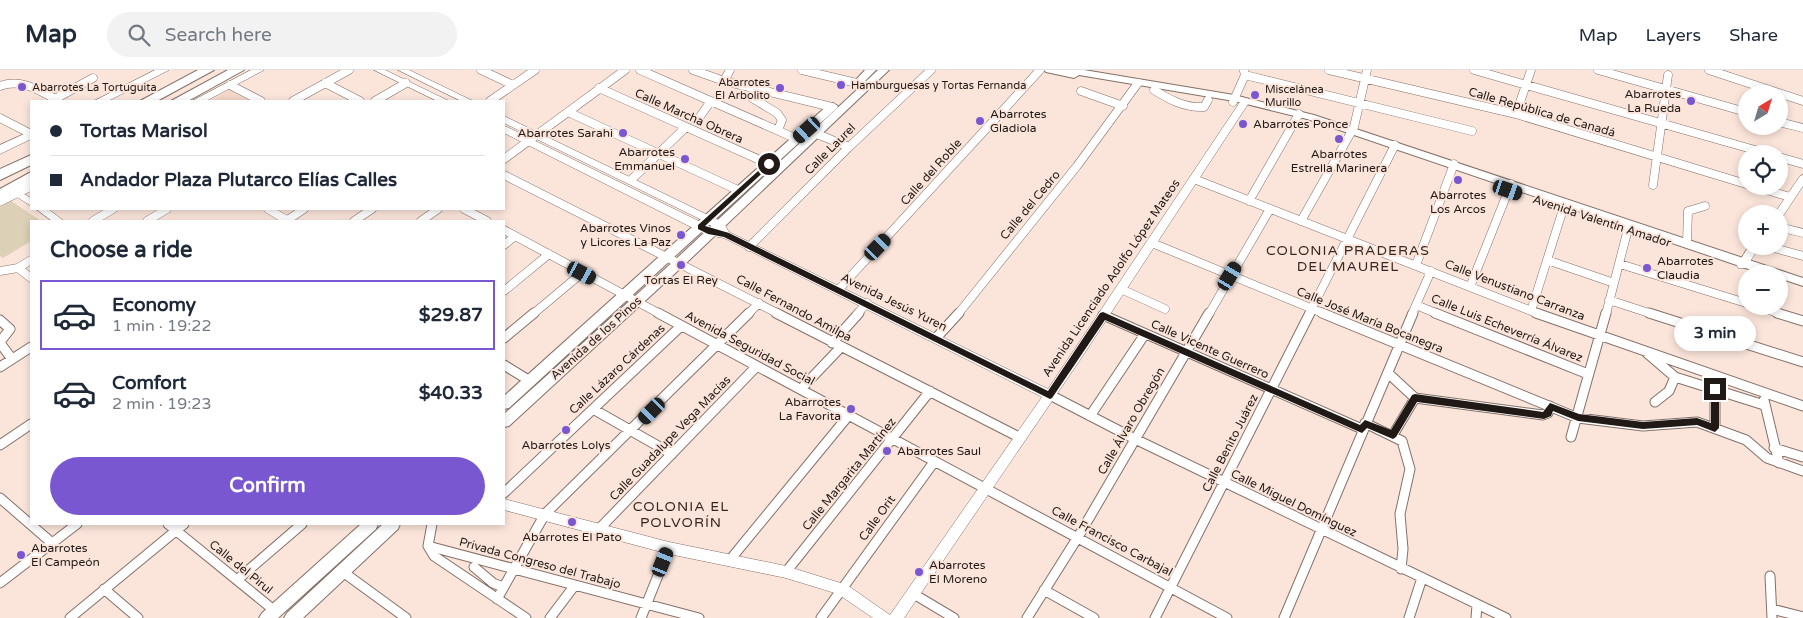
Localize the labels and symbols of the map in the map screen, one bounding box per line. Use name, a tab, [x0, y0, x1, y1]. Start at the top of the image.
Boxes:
place label: Abarrotes El Arbolito	[715, 76, 770, 102]
marker: Hamburguesas y Tortas Fernanda	[835, 79, 847, 91]
place label: Hamburguesas y Tortas Fernanda	[851, 79, 1026, 92]
marker: Abarrotes La Tortuguita	[16, 81, 28, 93]
place label: Abarrotes La Tortuguita	[32, 81, 157, 94]
marker: Abarrotes El Arbolito	[774, 82, 786, 94]
place label: Miscelánea Murillo	[1265, 83, 1324, 109]
street label: Calle República de Canadá	[1467, 84, 1617, 140]
north arrow	[1738, 85, 1788, 135]
street label: Calle Marcha Obrera	[633, 86, 745, 146]
place label: Abarrotes La Rueda	[1624, 87, 1681, 115]
marker: Miscelánea Murillo	[1249, 89, 1261, 101]
marker: Abarrotes La Rueda	[1685, 95, 1697, 107]
place label: Abarrotes Gladiola	[990, 107, 1047, 135]
car	[790, 114, 823, 146]
marker: Abarrotes Gladiola	[974, 115, 986, 127]
place label: Abarrotes Ponce	[1253, 117, 1348, 131]
marker: Abarrotes Ponce	[1237, 118, 1249, 130]
street label: Calle Laurel	[802, 121, 858, 177]
place label: Abarrotes Sarahi	[518, 126, 613, 140]
marker: Abarrotes Sarahi	[617, 127, 629, 139]
marker: Abarrotes Estrella Marinera	[1333, 133, 1345, 145]
street label: Calle del Roble	[897, 136, 965, 208]
place label: Abarrotes Emmanuel	[614, 145, 675, 173]
place label: Abarrotes Estrella Marinera	[1291, 147, 1387, 175]
marker: Abarrotes Emmanuel	[679, 153, 691, 165]
route start	[758, 153, 780, 175]
street label: Calle del Cedro	[997, 168, 1063, 242]
marker: Abarrotes Los Arcos	[1452, 174, 1464, 186]
street label: Avenida Licenciado Adolfo López Mateos	[1039, 176, 1183, 379]
car	[1491, 178, 1524, 202]
place label: Abarrotes Los Arcos	[1430, 188, 1486, 216]
street label: Avenida Valentín Amador	[1531, 192, 1673, 250]
place label: Abarrotes Vinos y Licores La Paz	[580, 221, 671, 249]
marker: Abarrotes Vinos y Licores La Paz	[675, 229, 687, 241]
car	[862, 231, 893, 263]
district label: COLONIA PRADERAS DEL MAUREL	[1266, 242, 1430, 275]
place label: Abarrotes Claudia	[1657, 254, 1714, 282]
street label: Calle Venustiano Carranza	[1443, 257, 1587, 323]
car	[565, 259, 598, 287]
marker: Tortas El Rey	[675, 259, 687, 271]
car	[1215, 259, 1244, 293]
marker: Abarrotes Claudia	[1641, 262, 1653, 274]
street label: Avenida Jesús Yuren	[839, 270, 949, 334]
street label: Calle Fernando Amilpa	[734, 272, 854, 344]
place label: Tortas El Rey	[644, 273, 719, 287]
street label: Calle José María Bocanegra	[1295, 284, 1445, 356]
street label: Calle Luis Echeverría Álvarez	[1429, 291, 1585, 365]
street label: Avenida de los Pinos	[548, 293, 644, 382]
street label: Avenida Seguridad Social	[683, 308, 817, 388]
callout: 3 min	[1674, 316, 1756, 352]
street label: Calle Vicente Guerrero	[1149, 317, 1271, 381]
street label: Calle Lázaro Cárdenas	[566, 321, 668, 417]
street label: Calle Álvaro Obregón	[1095, 365, 1167, 477]
street label: Calle Guadalupe Vega Macías	[606, 372, 734, 503]
route end	[1704, 378, 1726, 400]
street label: Calle Benito Juárez	[1199, 392, 1261, 494]
car	[636, 395, 667, 427]
place label: Abarrotes La Favorita	[779, 395, 841, 423]
marker: Abarrotes La Favorita	[845, 403, 857, 415]
street label: Calle Margarita Martínez	[799, 415, 899, 533]
marker: Abarrotes Lolys	[560, 424, 572, 436]
place label: Abarrotes Lolys	[521, 438, 611, 452]
place label: Abarrotes Saul	[897, 444, 981, 458]
marker: Abarrotes Saul	[881, 445, 893, 457]
street label: Calle Miguel Domínguez	[1229, 466, 1359, 540]
street label: Calle Orit	[856, 492, 898, 543]
district label: COLONIA EL POLVORÍN	[633, 498, 729, 531]
street label: Calle Francisco Carbajal	[1049, 503, 1175, 579]
marker: Abarrotes El Pato	[566, 516, 578, 528]
place label: Abarrotes El Pato	[522, 530, 622, 544]
street label: Privada Congreso del Trabajo	[458, 535, 622, 591]
street label: Calle del Pirul	[207, 537, 275, 597]
place label: Abarrotes El Campeón	[31, 541, 100, 569]
car	[650, 545, 675, 579]
marker: Abarrotes El Campeón	[15, 549, 27, 561]
place label: Abarrotes El Moreno	[929, 558, 987, 586]
marker: Abarrotes El Moreno	[913, 566, 925, 578]

